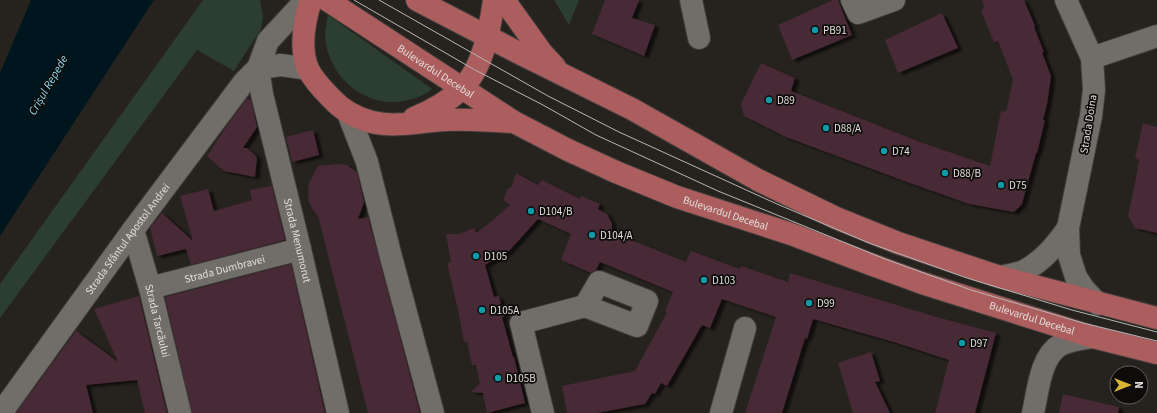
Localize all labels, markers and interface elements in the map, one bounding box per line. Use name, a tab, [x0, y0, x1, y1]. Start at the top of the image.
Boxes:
place label: PB91	[823, 23, 847, 38]
marker: PB91	[810, 25, 820, 35]
street label: Bulevardul Decebal	[394, 41, 477, 102]
water label: Crișul Repede	[24, 52, 73, 118]
place label: D89	[777, 93, 795, 108]
street label: Strada Doina	[1076, 94, 1101, 155]
marker: D89	[764, 95, 774, 105]
place label: D88/A	[834, 121, 861, 136]
marker: D88/A	[821, 123, 831, 133]
place label: D74	[892, 144, 910, 159]
marker: D74	[879, 146, 889, 156]
place label: D88/B	[953, 166, 982, 181]
marker: D88/B	[940, 168, 950, 178]
place label: D75	[1009, 178, 1027, 193]
marker: D75	[996, 180, 1006, 190]
street label: Strada Sfântul Apostol Andrei	[82, 181, 173, 298]
street label: Bulevardul Decebal	[681, 192, 770, 234]
street label: Strada Menumorut	[280, 197, 315, 285]
place label: D104/B	[539, 204, 573, 219]
marker: D104/B	[526, 206, 536, 216]
place label: D104/A	[600, 228, 633, 243]
marker: D104/A	[587, 230, 597, 240]
place label: D105	[484, 249, 507, 264]
street label: Strada Dumbravei	[183, 251, 267, 287]
marker: D105	[471, 251, 481, 261]
place label: D103	[712, 273, 735, 288]
marker: D103	[699, 275, 709, 285]
street label: Strada Tarcăului	[141, 282, 173, 359]
place label: D99	[817, 296, 835, 311]
marker: D99	[804, 298, 814, 308]
street label: Bulevardul Decebal	[987, 298, 1077, 339]
place label: D105A	[490, 303, 519, 318]
marker: D105A	[477, 305, 487, 315]
place label: D97	[970, 336, 988, 351]
marker: D97	[957, 338, 967, 348]
north arrow	[1109, 365, 1149, 405]
place label: D105B	[506, 371, 536, 386]
marker: D105B	[493, 373, 503, 383]
text: N	[1131, 381, 1146, 389]

